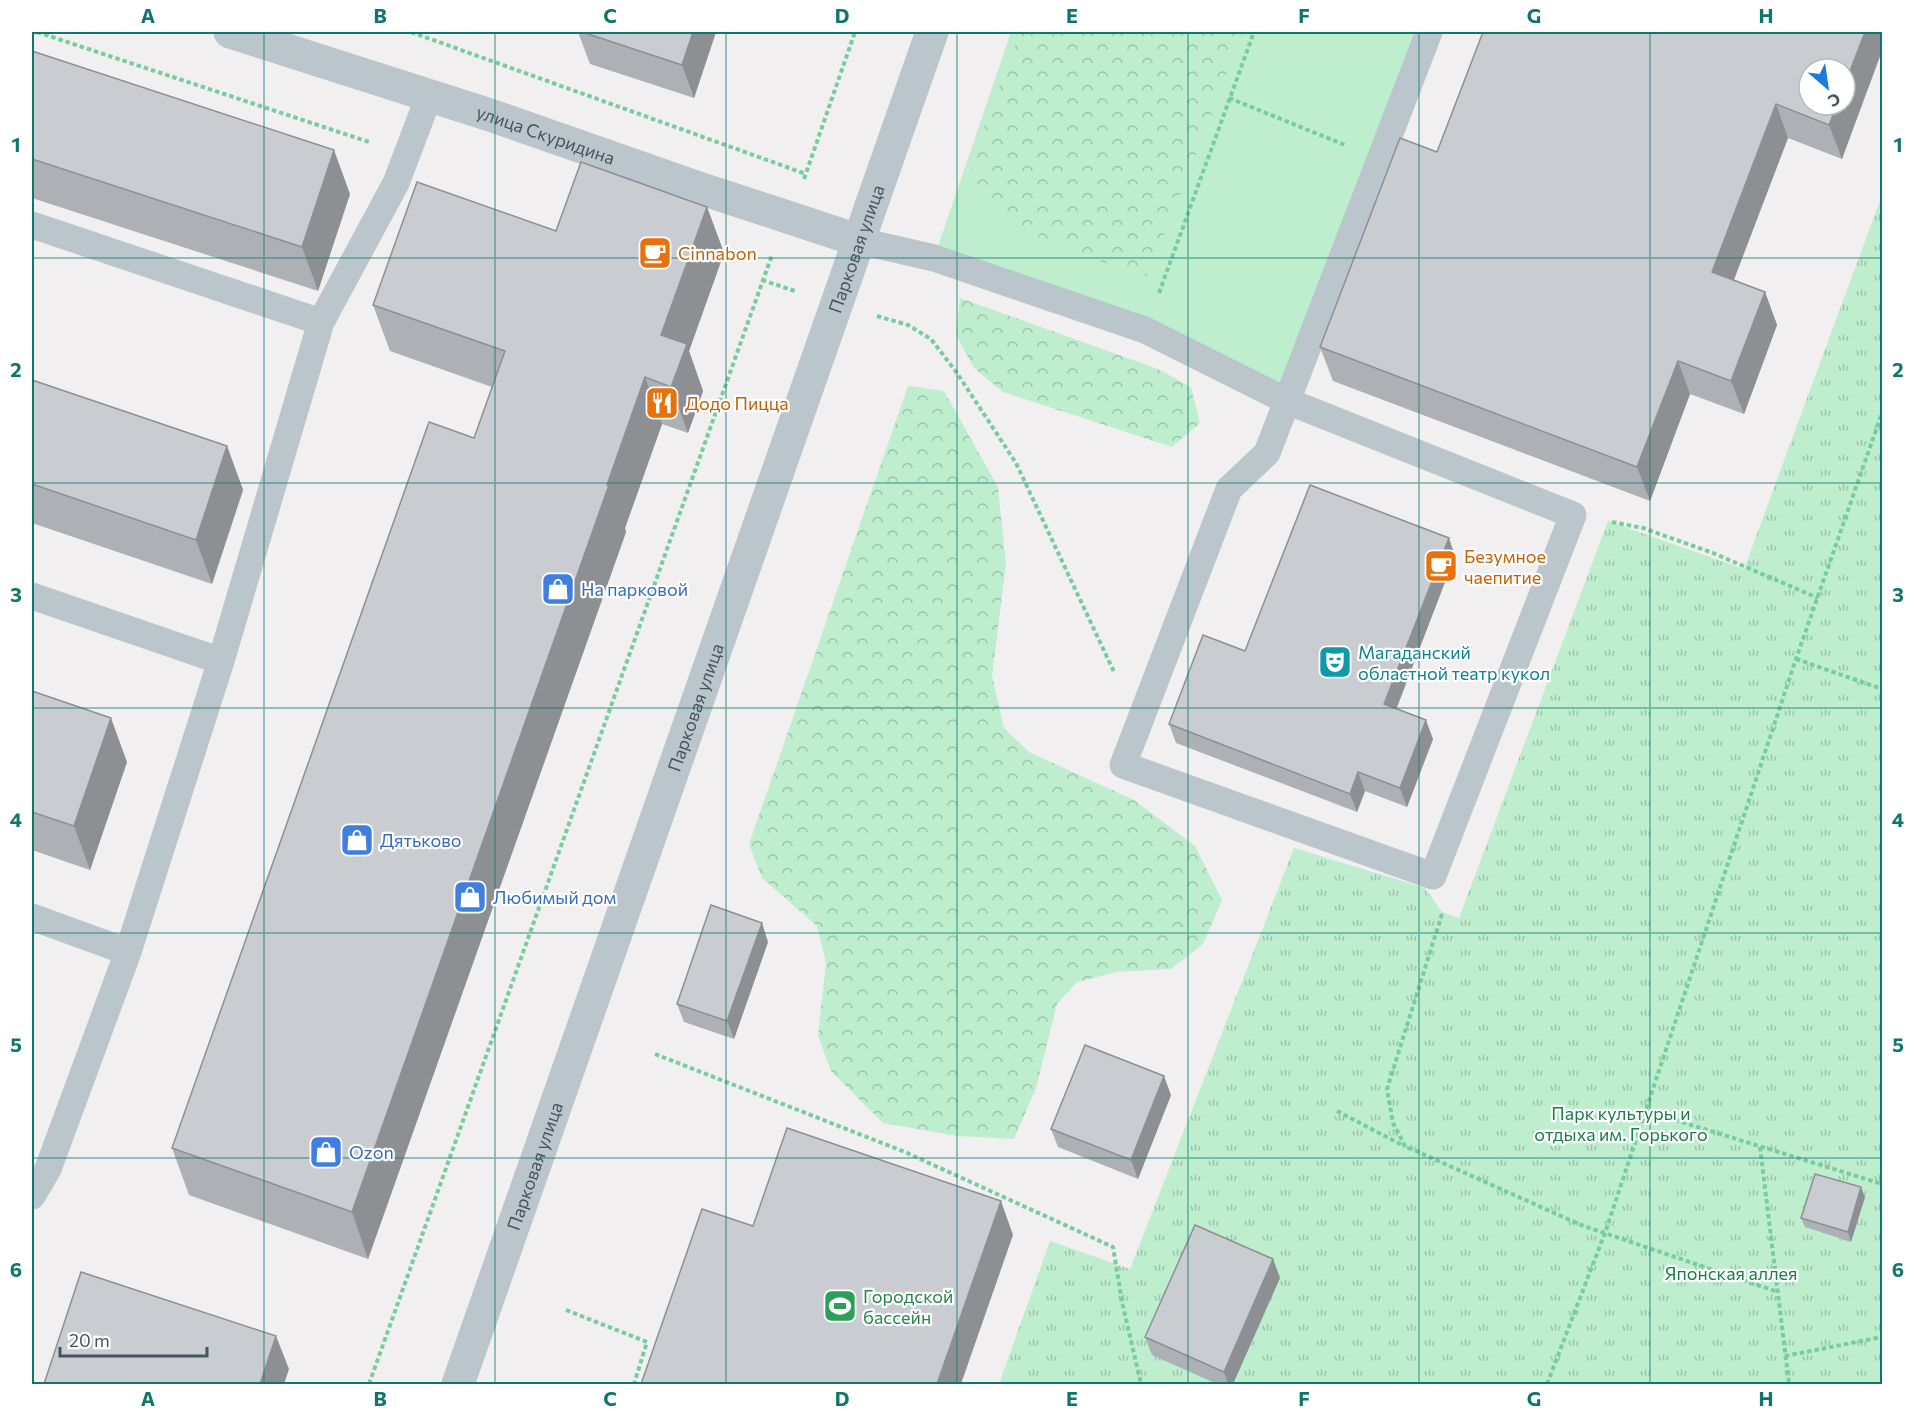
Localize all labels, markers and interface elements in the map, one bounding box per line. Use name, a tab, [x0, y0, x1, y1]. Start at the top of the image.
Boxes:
text: A	[141, 3, 155, 27]
text: B	[373, 3, 387, 27]
text: C	[603, 3, 617, 27]
text: D	[835, 3, 849, 27]
text: E	[1066, 3, 1078, 27]
text: F	[1298, 3, 1310, 27]
text: G	[1527, 3, 1541, 27]
text: H	[1759, 3, 1774, 27]
north arrow	[1797, 57, 1857, 117]
text: С	[1825, 90, 1844, 112]
street label: улица Скуридина	[474, 100, 618, 169]
text: 1	[11, 132, 21, 156]
text: 1	[1893, 132, 1903, 156]
street label: Парковая улица	[823, 182, 889, 316]
cafe icon: Cinnabon	[637, 235, 673, 271]
place label: Cinnabon	[678, 242, 757, 264]
text: 2	[10, 357, 22, 381]
text: 2	[1892, 357, 1904, 381]
restaurant icon: Додо Пицца	[644, 385, 680, 421]
place label: Додо Пицца	[685, 392, 789, 414]
place label: Безумное чаепитие	[1464, 545, 1546, 588]
cafe icon: Безумное чаепитие	[1423, 548, 1459, 584]
shop icon: На парковой	[540, 571, 576, 607]
place label: На парковой	[581, 578, 688, 600]
text: 3	[10, 582, 22, 606]
text: 3	[1892, 582, 1904, 606]
street label: Парковая улица	[663, 640, 728, 774]
place label: Магаданский областной театр кукол	[1358, 641, 1550, 684]
theatre icon: Магаданский областной театр кукол	[1317, 644, 1353, 680]
text: 4	[10, 807, 22, 831]
text: 4	[1892, 807, 1904, 831]
shop icon: Дятьково	[339, 822, 375, 858]
place label: Дятьково	[380, 829, 462, 851]
shop icon: Любимый дом	[452, 879, 488, 915]
place label: Любимый дом	[493, 886, 616, 908]
text: 5	[10, 1032, 22, 1056]
text: 5	[1892, 1032, 1904, 1056]
street label: Парковая улица	[502, 1099, 567, 1233]
park label: Парк культуры и отдыха им. Горького	[1534, 1102, 1708, 1145]
shop icon: Ozon	[308, 1134, 344, 1170]
place label: Ozon	[349, 1141, 394, 1163]
text: 6	[10, 1257, 22, 1281]
text: 6	[1892, 1257, 1904, 1281]
park label: Японская аллея	[1664, 1262, 1798, 1284]
place label: Городской бассейн	[863, 1285, 953, 1328]
sports icon: Городской бассейн	[822, 1288, 858, 1324]
scale bar	[60, 1320, 207, 1358]
text: 20 m	[69, 1329, 110, 1351]
text: A	[141, 1386, 155, 1410]
text: B	[373, 1386, 387, 1410]
text: C	[603, 1386, 617, 1410]
text: D	[835, 1386, 849, 1410]
text: E	[1066, 1386, 1078, 1410]
text: F	[1298, 1386, 1310, 1410]
text: G	[1527, 1386, 1541, 1410]
text: H	[1759, 1386, 1774, 1410]

